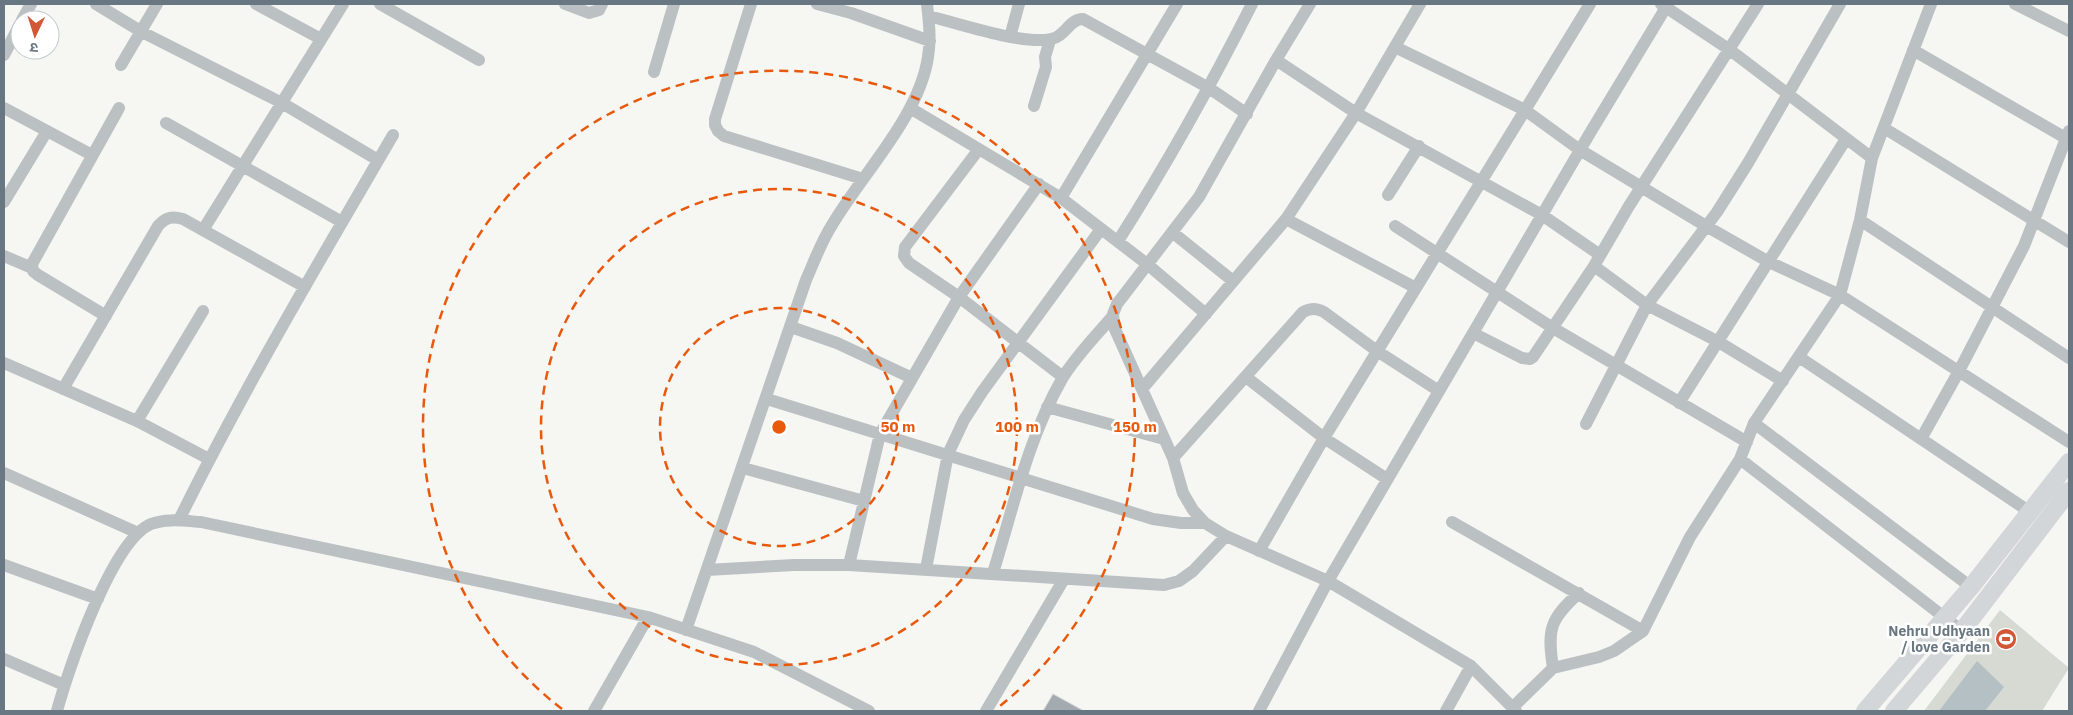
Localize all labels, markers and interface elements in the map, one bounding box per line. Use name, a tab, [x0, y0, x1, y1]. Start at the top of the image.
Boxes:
north arrow	[10, 10, 60, 60]
text: उ	[29, 39, 39, 57]
text: 50 m	[881, 417, 915, 436]
text: 100 m	[995, 417, 1039, 436]
text: 150 m	[1113, 417, 1157, 436]
centre of rings	[770, 418, 788, 436]
place label: Nehru Udhyaan / love Garden	[1888, 622, 1990, 656]
sports icon: Nehru Udhyaan / love Garden	[1994, 627, 2018, 651]

